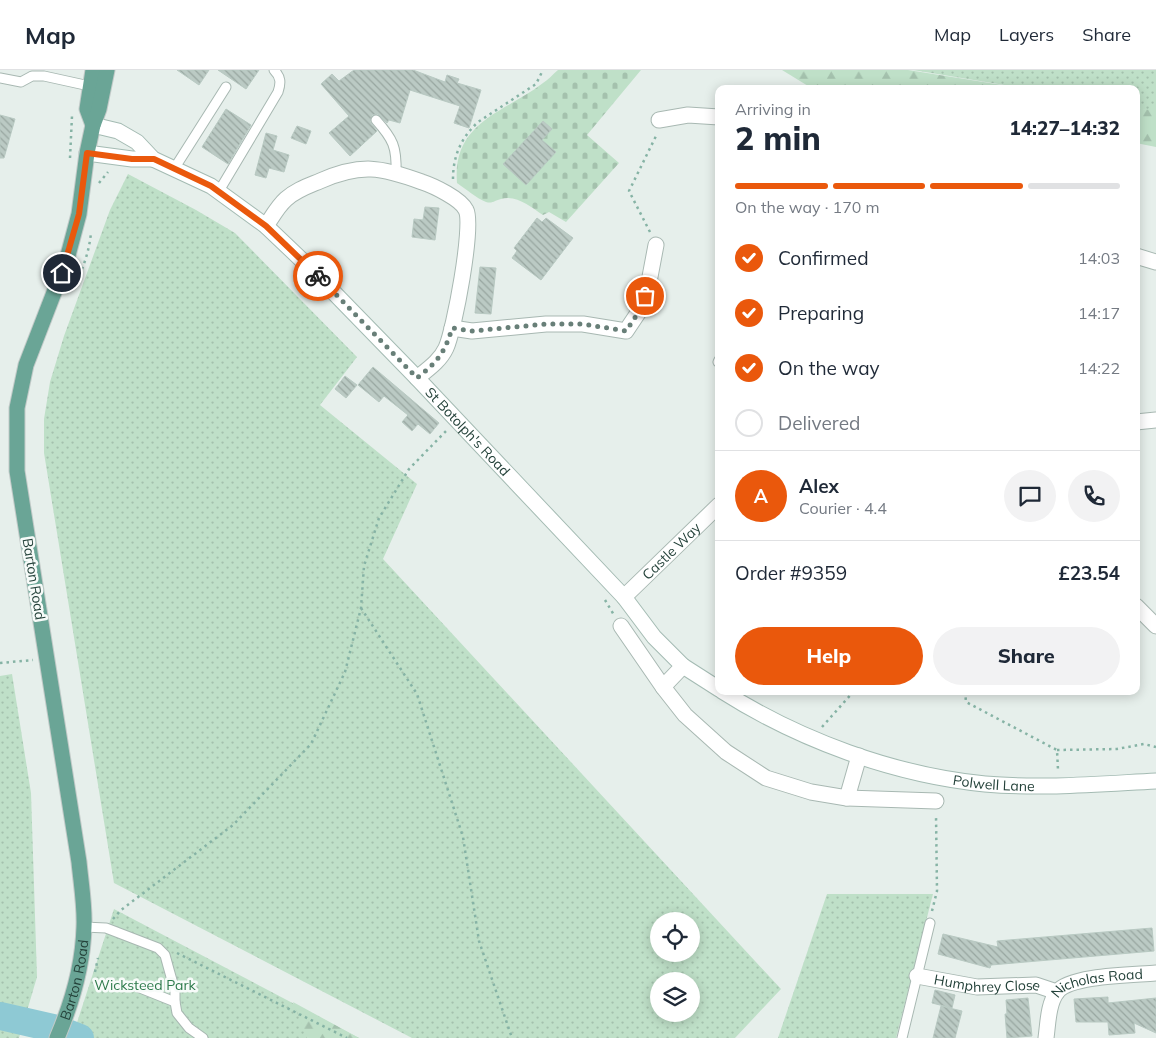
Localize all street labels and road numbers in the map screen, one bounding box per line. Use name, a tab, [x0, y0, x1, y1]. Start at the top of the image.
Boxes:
street label: St Botolph's Road	[421, 383, 514, 480]
street label: Castle Way	[638, 518, 705, 584]
street label: Barton Road	[19, 537, 49, 621]
street label: Polwell Lane	[952, 771, 1035, 795]
street label: Barton Road	[56, 939, 92, 1023]
street label: Nicholas Road	[1047, 965, 1143, 1001]
street label: Humphrey Close	[933, 970, 1043, 996]

